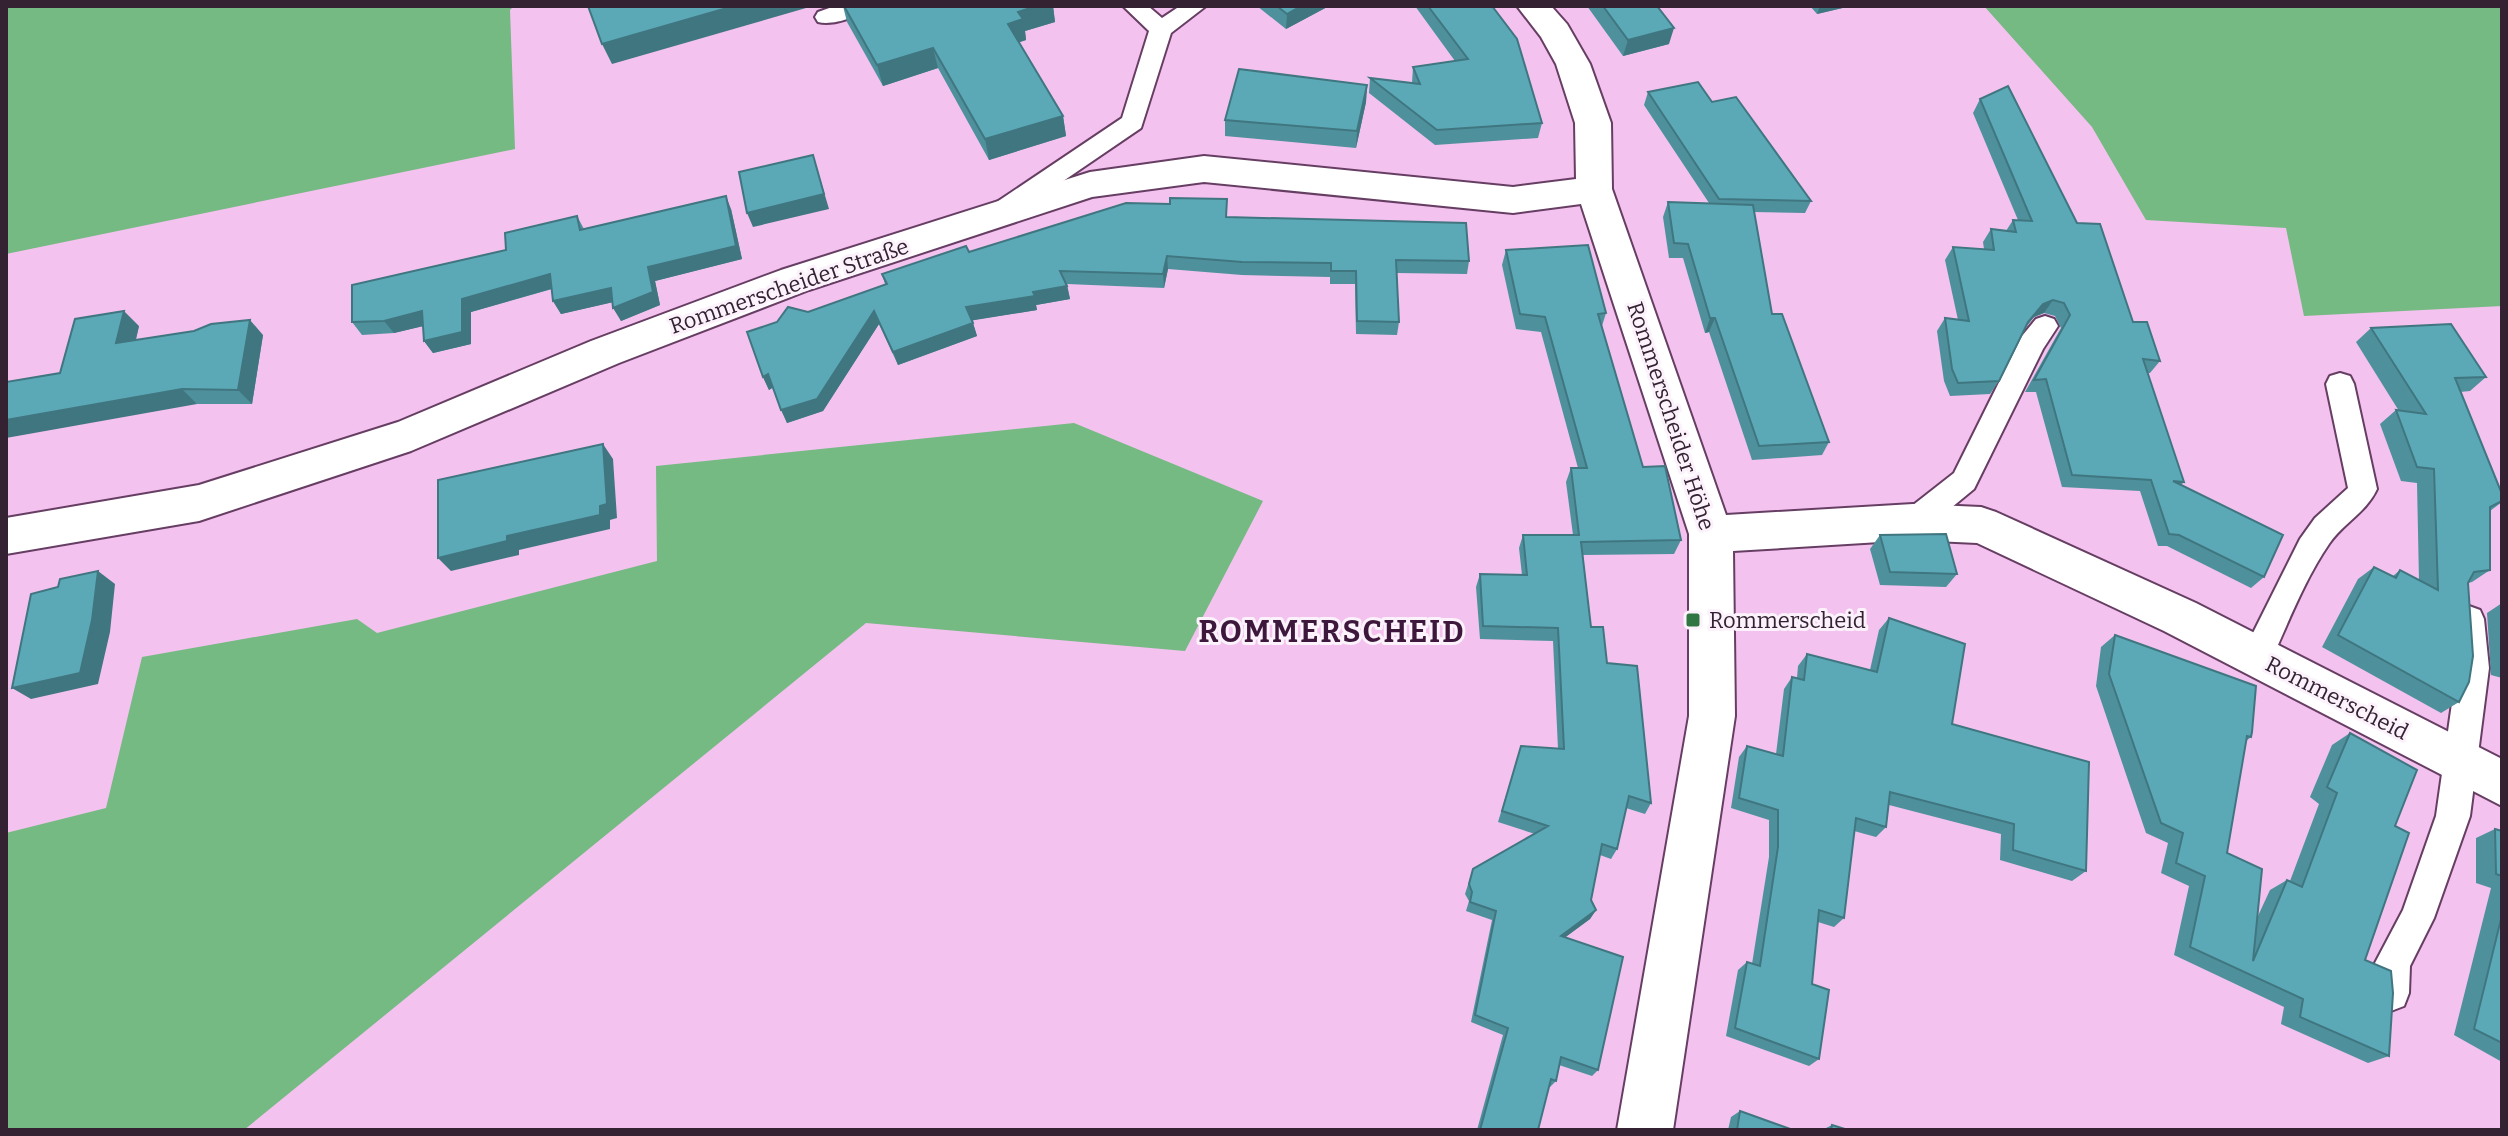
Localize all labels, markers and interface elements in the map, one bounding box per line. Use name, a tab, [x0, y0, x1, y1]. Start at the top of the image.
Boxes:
street label: Rommerscheider Straße	[666, 232, 912, 340]
street label: Rommerscheider Höhe	[1621, 298, 1721, 534]
place label: Rommerscheid	[1709, 607, 1866, 634]
marker: Rommerscheid	[1684, 611, 1702, 629]
district label: ROMMERSCHEID	[1198, 614, 1466, 650]
street label: Rommerscheid	[2261, 650, 2413, 746]

